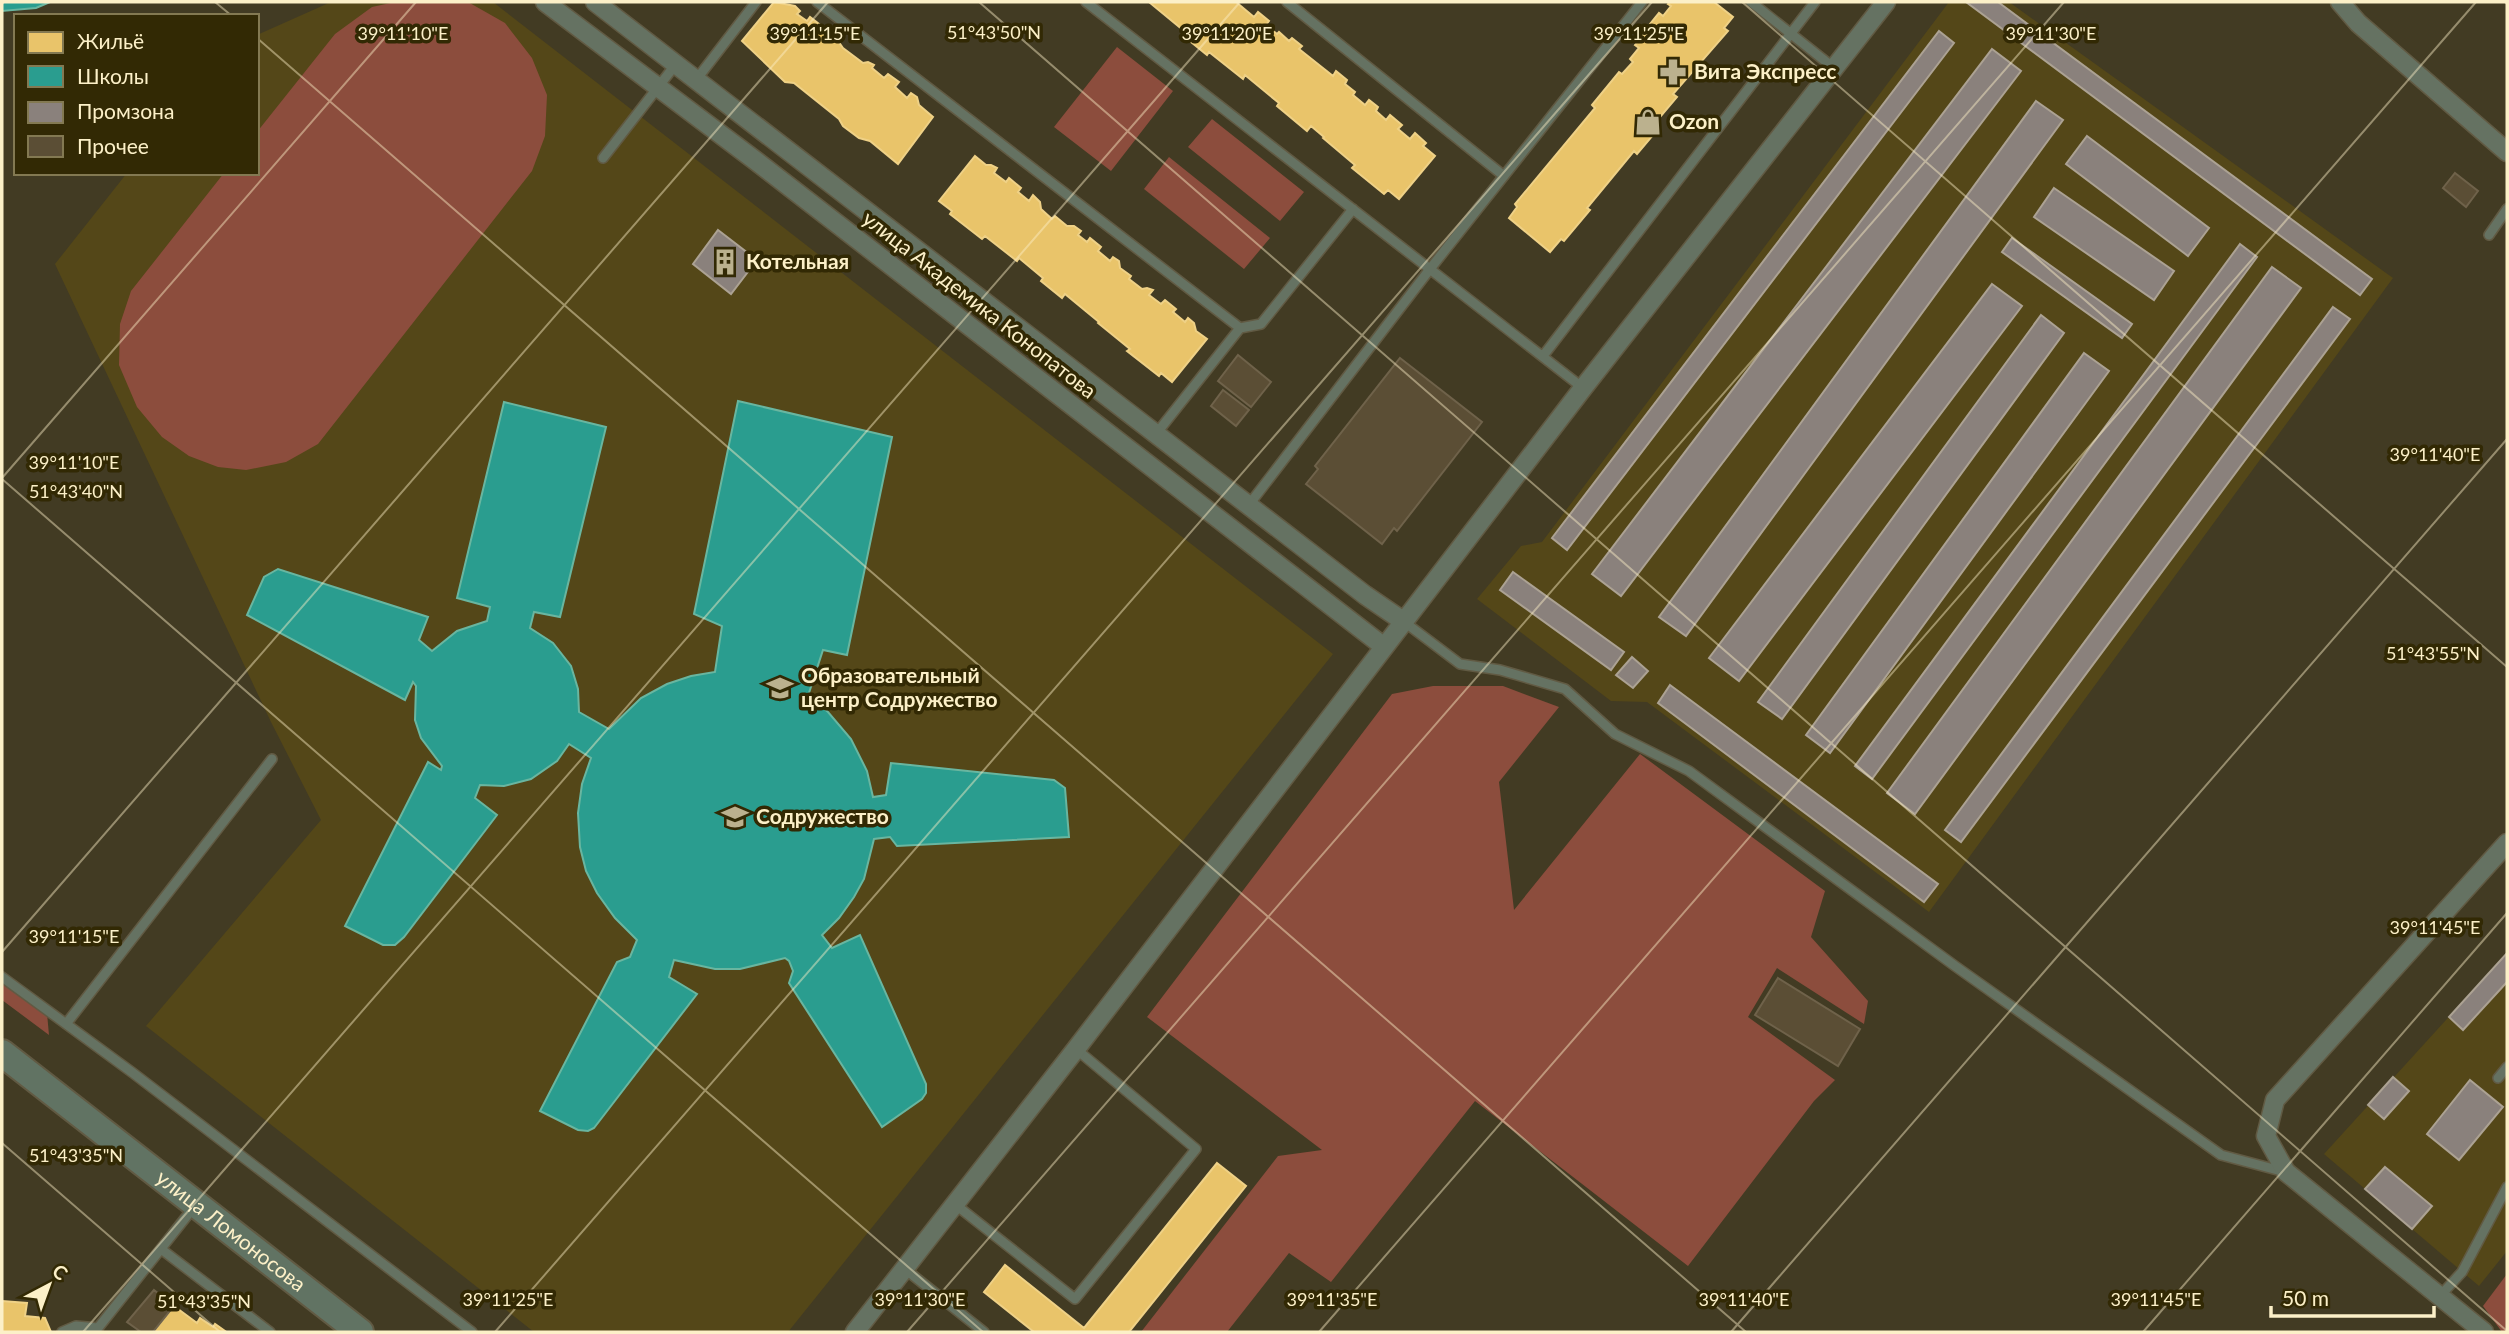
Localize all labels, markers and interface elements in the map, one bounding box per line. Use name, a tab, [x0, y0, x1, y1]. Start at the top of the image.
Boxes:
legend	[14, 14, 259, 175]
text: 51°43'50"N	[947, 21, 1041, 43]
text: 39°11'10"E	[358, 22, 448, 44]
text: 39°11'15"E	[770, 22, 860, 44]
text: 39°11'20"E	[1182, 22, 1272, 44]
text: 39°11'25"E	[1594, 22, 1684, 44]
text: 39°11'30"E	[2006, 22, 2096, 44]
text: Жильё	[77, 28, 144, 53]
pharmacy icon: Вита Экспресс	[1658, 57, 1688, 87]
place label: Вита Экспресс	[1694, 58, 1836, 83]
text: Школы	[77, 63, 149, 88]
text: Промзона	[77, 98, 174, 123]
shop icon: Ozon	[1633, 107, 1663, 137]
place label: Ozon	[1669, 108, 1719, 133]
text: Прочее	[77, 133, 149, 158]
street label: улица Академика Конопатова	[858, 205, 1102, 403]
building icon: Котельная	[710, 247, 740, 277]
place label: Котельная	[746, 248, 849, 273]
text: 39°11'40"E	[2390, 443, 2480, 465]
text: 39°11'10"E	[29, 451, 119, 473]
text: 51°43'40"N	[29, 480, 123, 502]
text: 51°43'55"N	[2386, 642, 2480, 664]
place label: Образовательный центр Содружество	[801, 662, 998, 711]
school or university icon: Образовательный центр Содружество	[765, 673, 795, 703]
school or university icon: Содружество	[720, 802, 750, 832]
place label: Содружество	[756, 803, 889, 828]
text: 39°11'45"E	[2390, 916, 2480, 938]
text: 39°11'15"E	[29, 925, 119, 947]
text: 51°43'35"N	[29, 1144, 123, 1166]
street label: улица Ломоносова	[152, 1164, 311, 1296]
north arrow	[14, 1250, 84, 1320]
text: С	[48, 1259, 73, 1285]
scale bar	[2271, 1274, 2434, 1318]
text: 50 m	[2282, 1285, 2329, 1310]
text: 39°11'25"E	[463, 1288, 553, 1310]
text: 39°11'30"E	[875, 1288, 965, 1310]
text: 39°11'35"E	[1287, 1288, 1377, 1310]
text: 39°11'40"E	[1699, 1288, 1789, 1310]
text: 39°11'45"E	[2111, 1288, 2201, 1310]
text: 51°43'35"N	[157, 1290, 251, 1312]

